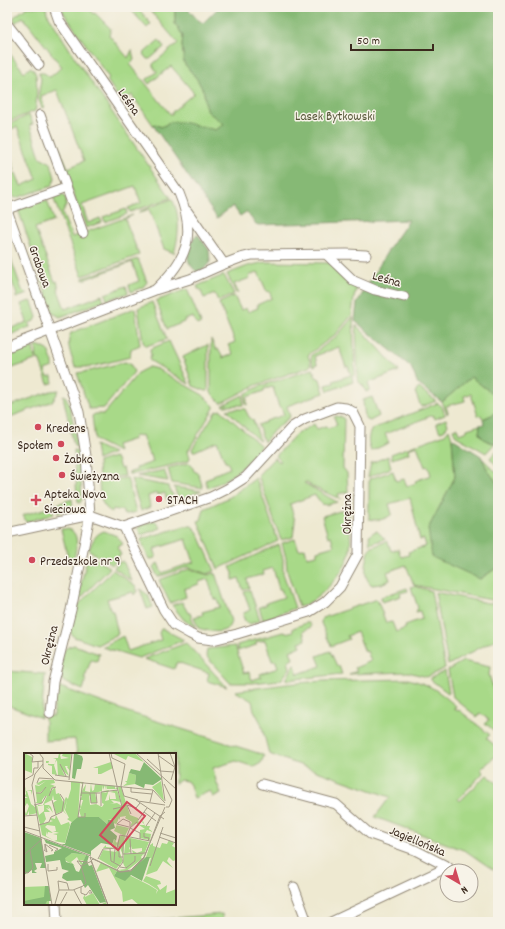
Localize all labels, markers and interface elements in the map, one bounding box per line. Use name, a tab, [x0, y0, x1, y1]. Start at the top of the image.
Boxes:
scale bar	[351, 26, 433, 52]
text: 50 m	[357, 33, 380, 50]
street label: Leśna	[112, 85, 144, 120]
park label: Lasek Bytkowski	[295, 108, 376, 127]
street label: Grabowa	[22, 243, 55, 291]
street label: Leśna	[370, 267, 404, 294]
place label: Kredens	[46, 420, 86, 439]
marker: Kredens	[33, 422, 43, 432]
place label: Społem	[18, 437, 53, 456]
marker: Społem	[56, 439, 66, 449]
place label: Żabka	[64, 451, 94, 470]
marker: Żabka	[51, 453, 61, 463]
place label: Świeżyzna	[70, 468, 120, 487]
marker: Świeżyzna	[57, 470, 67, 480]
place label: Apteka Nova Sieciowa	[44, 486, 107, 520]
place label: STACH	[167, 492, 198, 511]
street label: Okrężna	[339, 493, 358, 534]
marker: STACH	[154, 494, 164, 504]
marker: Apteka Nova Sieciowa	[31, 495, 41, 505]
place label: Przedszkole nr 9	[40, 553, 121, 572]
marker: Przedszkole nr 9	[27, 555, 37, 565]
street label: Okrężna	[36, 623, 65, 667]
inset map	[24, 753, 176, 905]
street label: Jagiellońska	[386, 822, 449, 863]
north arrow	[439, 863, 479, 903]
text: N	[456, 881, 471, 898]

